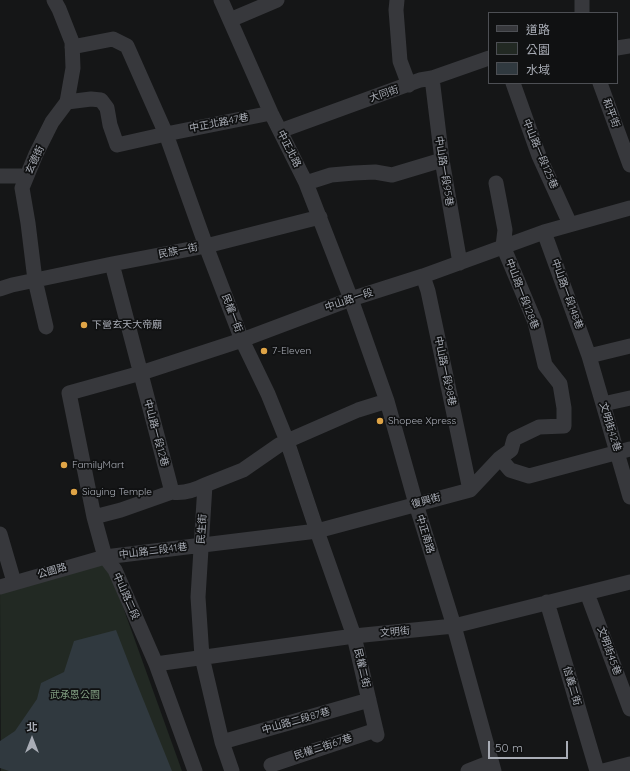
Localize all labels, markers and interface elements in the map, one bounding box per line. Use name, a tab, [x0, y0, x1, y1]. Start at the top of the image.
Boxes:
legend	[488, 12, 618, 84]
text: 道路	[526, 22, 550, 37]
text: 公園	[526, 42, 550, 57]
text: 水域	[526, 62, 550, 77]
street label: 大同街	[368, 83, 400, 105]
street label: 和平街	[600, 97, 622, 129]
street label: 中正北路47巷	[188, 111, 250, 135]
street label: 中山路一段125巷	[520, 117, 560, 191]
street label: 中正北路	[275, 128, 303, 170]
street label: 中山路一段95巷	[433, 135, 455, 207]
street label: 玄德街	[23, 144, 47, 176]
street label: 民族一街	[157, 241, 199, 261]
street label: 中山路一段128巷	[503, 257, 541, 331]
street label: 中山路一段148巷	[549, 257, 585, 331]
street label: 中山路一段	[323, 286, 375, 314]
street label: 民權一街	[219, 292, 245, 334]
place label: 下營玄天大帝廟	[92, 319, 162, 331]
marker: 下營玄天大帝廟	[79, 320, 89, 330]
street label: 中山路一段98巷	[432, 335, 458, 407]
place label: 7-Eleven	[272, 345, 311, 357]
marker: 7-Eleven	[259, 346, 269, 356]
street label: 中山路一段12巷	[141, 398, 171, 468]
street label: 文明街42巷	[597, 401, 623, 453]
place label: Shopee Xpress	[388, 415, 456, 427]
marker: Shopee Xpress	[375, 416, 385, 426]
place label: FamilyMart	[72, 459, 124, 471]
marker: FamilyMart	[59, 460, 69, 470]
place label: Siaying Temple	[82, 486, 152, 498]
marker: Siaying Temple	[69, 487, 79, 497]
street label: 復興街	[410, 491, 442, 511]
street label: 中正南路	[413, 513, 437, 555]
street label: 民生街	[195, 514, 209, 544]
street label: 中山路二段41巷	[118, 541, 188, 561]
street label: 公園路	[36, 561, 68, 581]
street label: 中山路二段	[110, 571, 142, 621]
street label: 文明街	[380, 625, 410, 639]
street label: 文明街45巷	[595, 625, 623, 677]
street label: 民權二街	[352, 647, 372, 689]
street label: 信義二街	[561, 665, 583, 707]
park label: 武承恩公園	[50, 689, 100, 701]
street label: 中山路二段87巷	[261, 706, 331, 736]
north arrow	[12, 719, 52, 759]
text: 北	[27, 720, 38, 734]
street label: 民權二街67巷	[292, 732, 354, 762]
scale bar	[490, 733, 570, 759]
text: 50 m	[495, 740, 523, 755]

